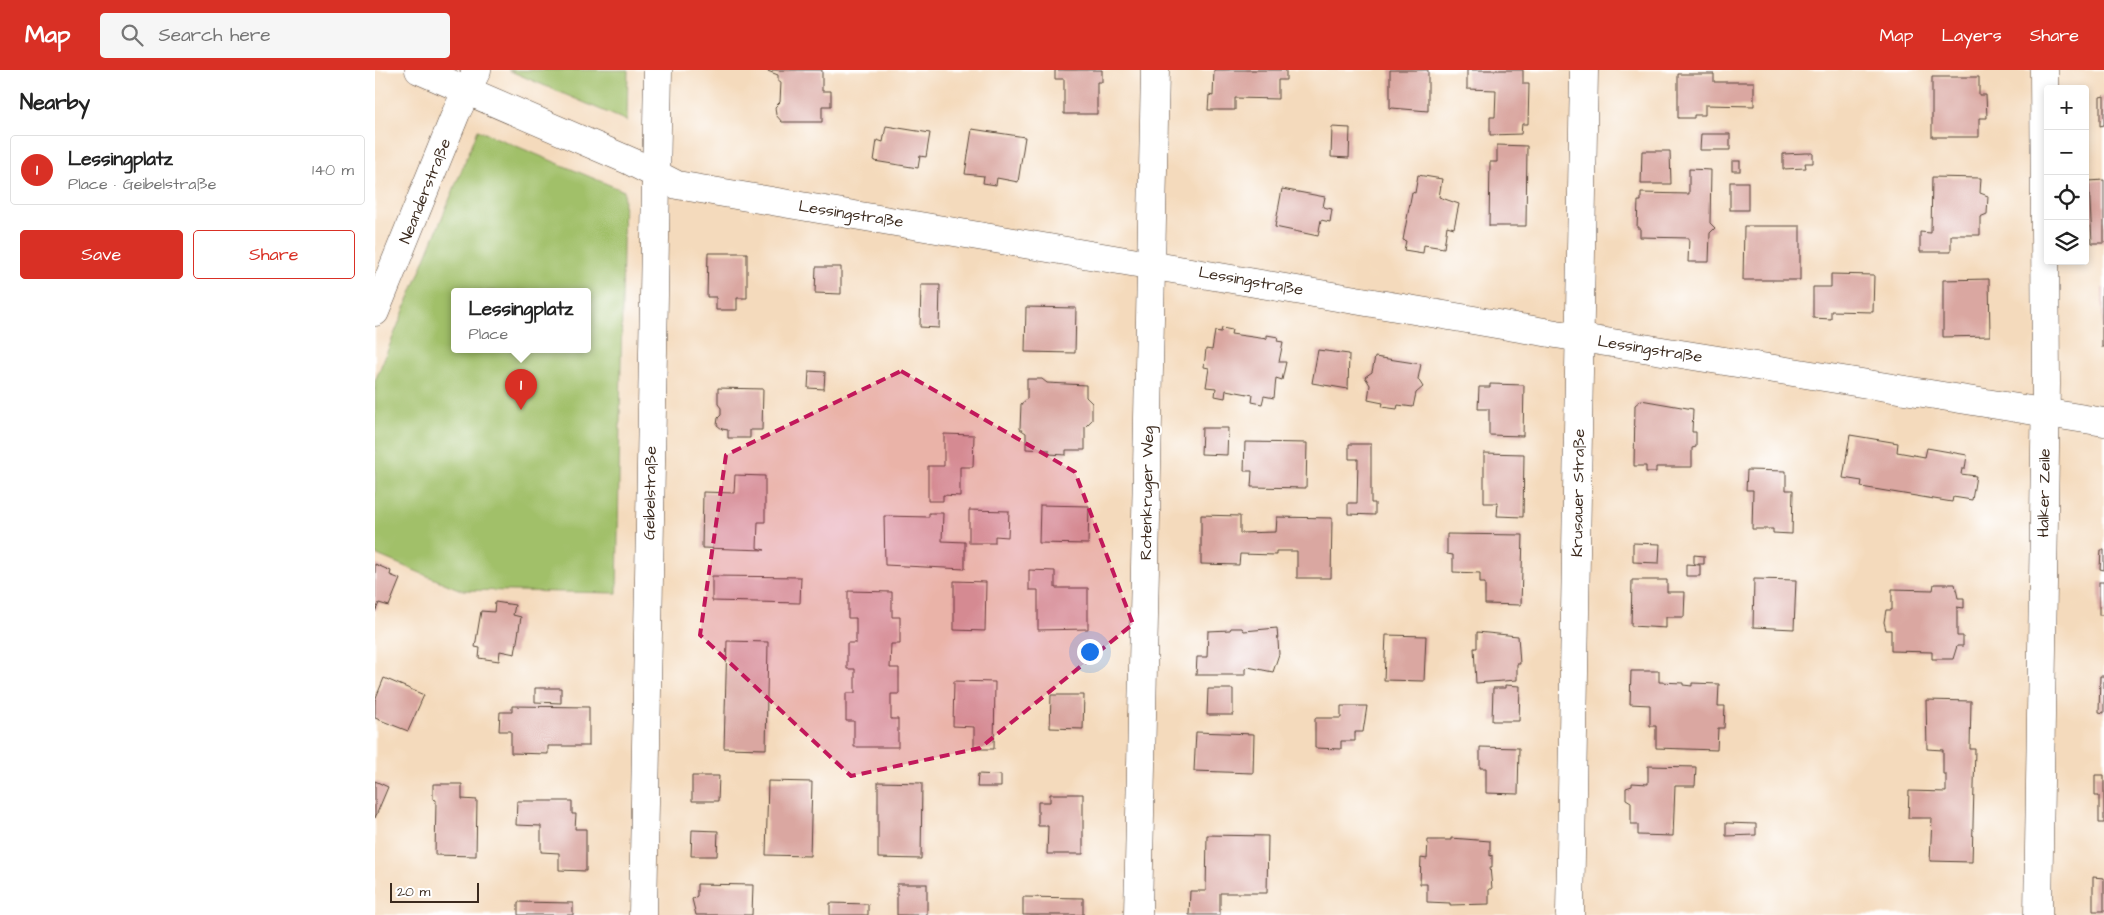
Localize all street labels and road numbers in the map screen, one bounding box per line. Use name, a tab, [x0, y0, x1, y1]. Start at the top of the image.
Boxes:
street label: Neanderstraße	[394, 135, 456, 247]
street label: Lessingstraße	[797, 195, 905, 234]
street label: Lessingstraße	[1197, 261, 1305, 302]
street label: Lessingstraße	[1596, 330, 1704, 369]
street label: Rotenkruger Weg	[1135, 426, 1160, 560]
street label: Krusauer Straße	[1566, 428, 1590, 557]
street label: Geibelstraße	[638, 446, 662, 540]
street label: Halker Zeile	[2032, 448, 2056, 538]

